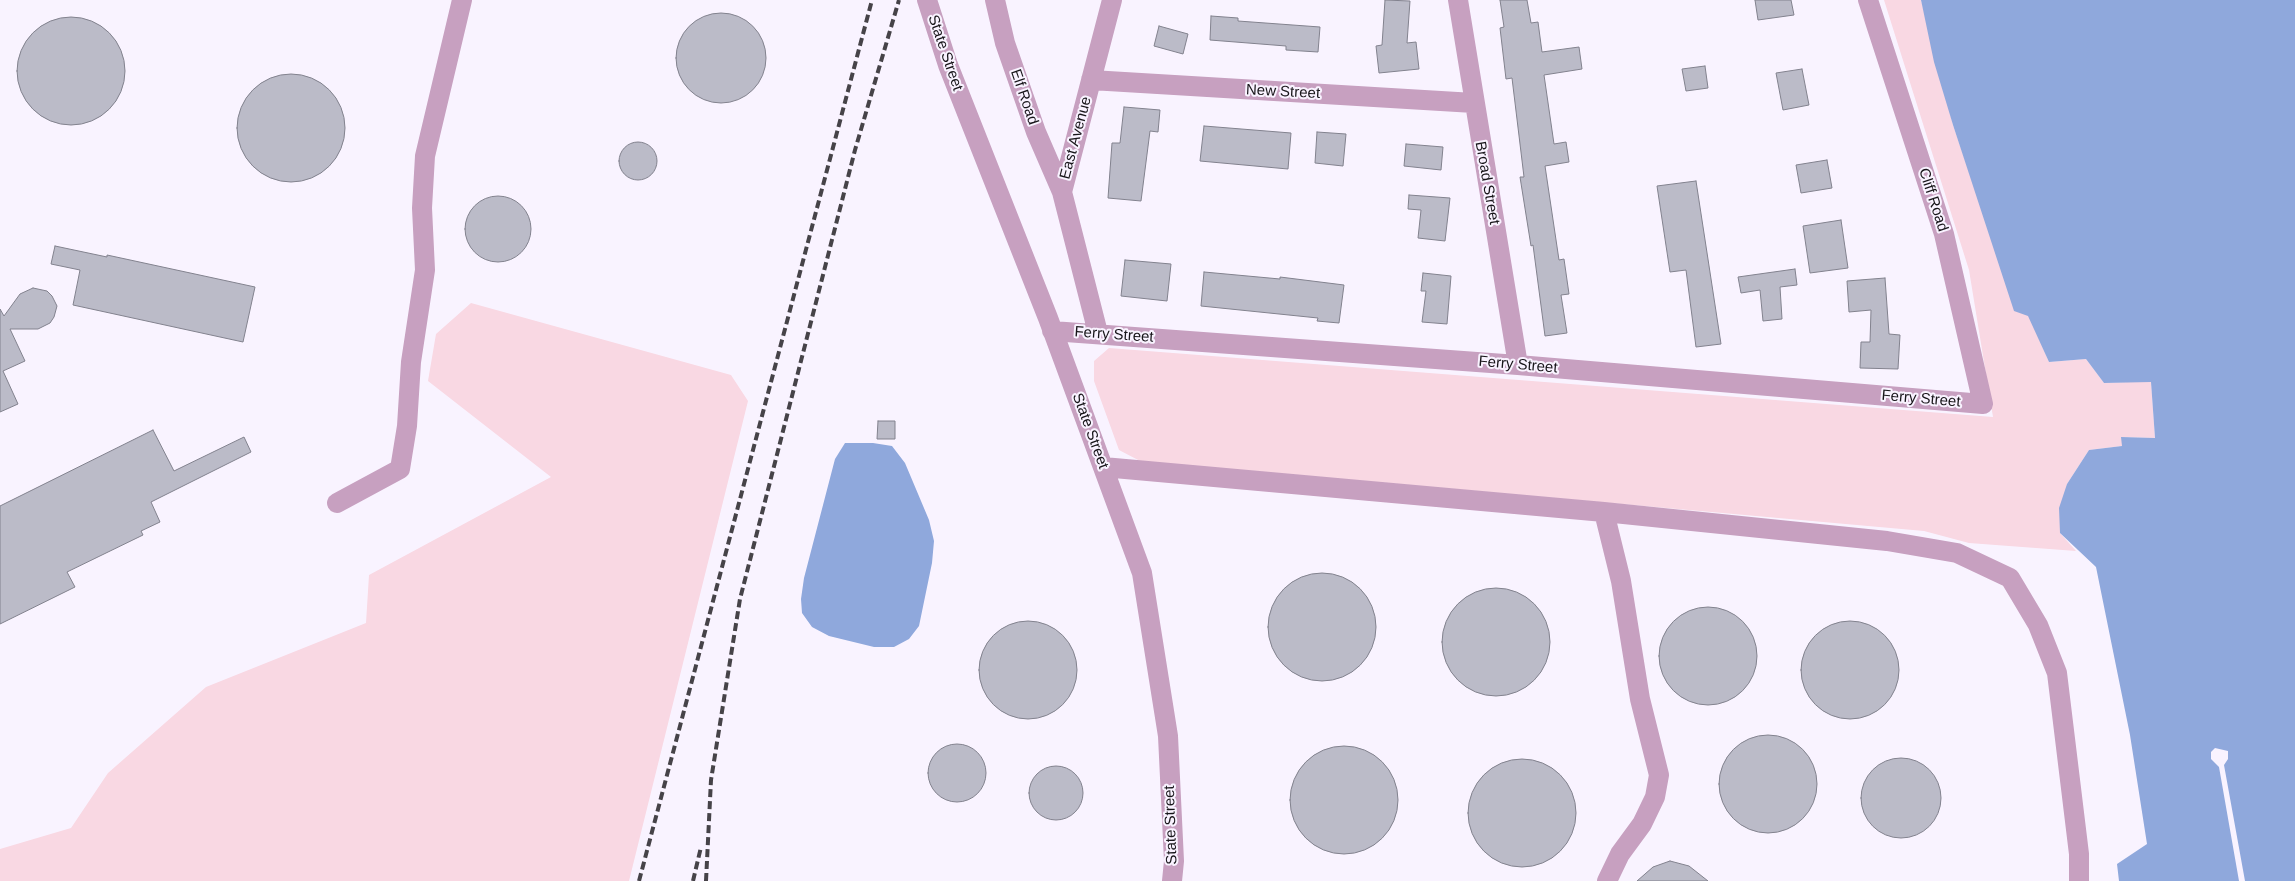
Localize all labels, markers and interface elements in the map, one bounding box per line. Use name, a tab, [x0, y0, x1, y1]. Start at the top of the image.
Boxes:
street label: State Street	[924, 13, 966, 93]
street label: Elf Road	[1006, 67, 1042, 127]
street label: New Street	[1245, 81, 1321, 103]
street label: East Avenue	[1056, 95, 1096, 181]
street label: Broad Street	[1471, 140, 1503, 226]
street label: Cliff Road	[1914, 166, 1952, 234]
street label: Ferry Street	[1074, 323, 1154, 347]
street label: Ferry Street	[1478, 353, 1558, 377]
street label: Ferry Street	[1881, 387, 1961, 411]
street label: State Street	[1068, 391, 1112, 471]
street label: State Street	[1161, 785, 1181, 865]

